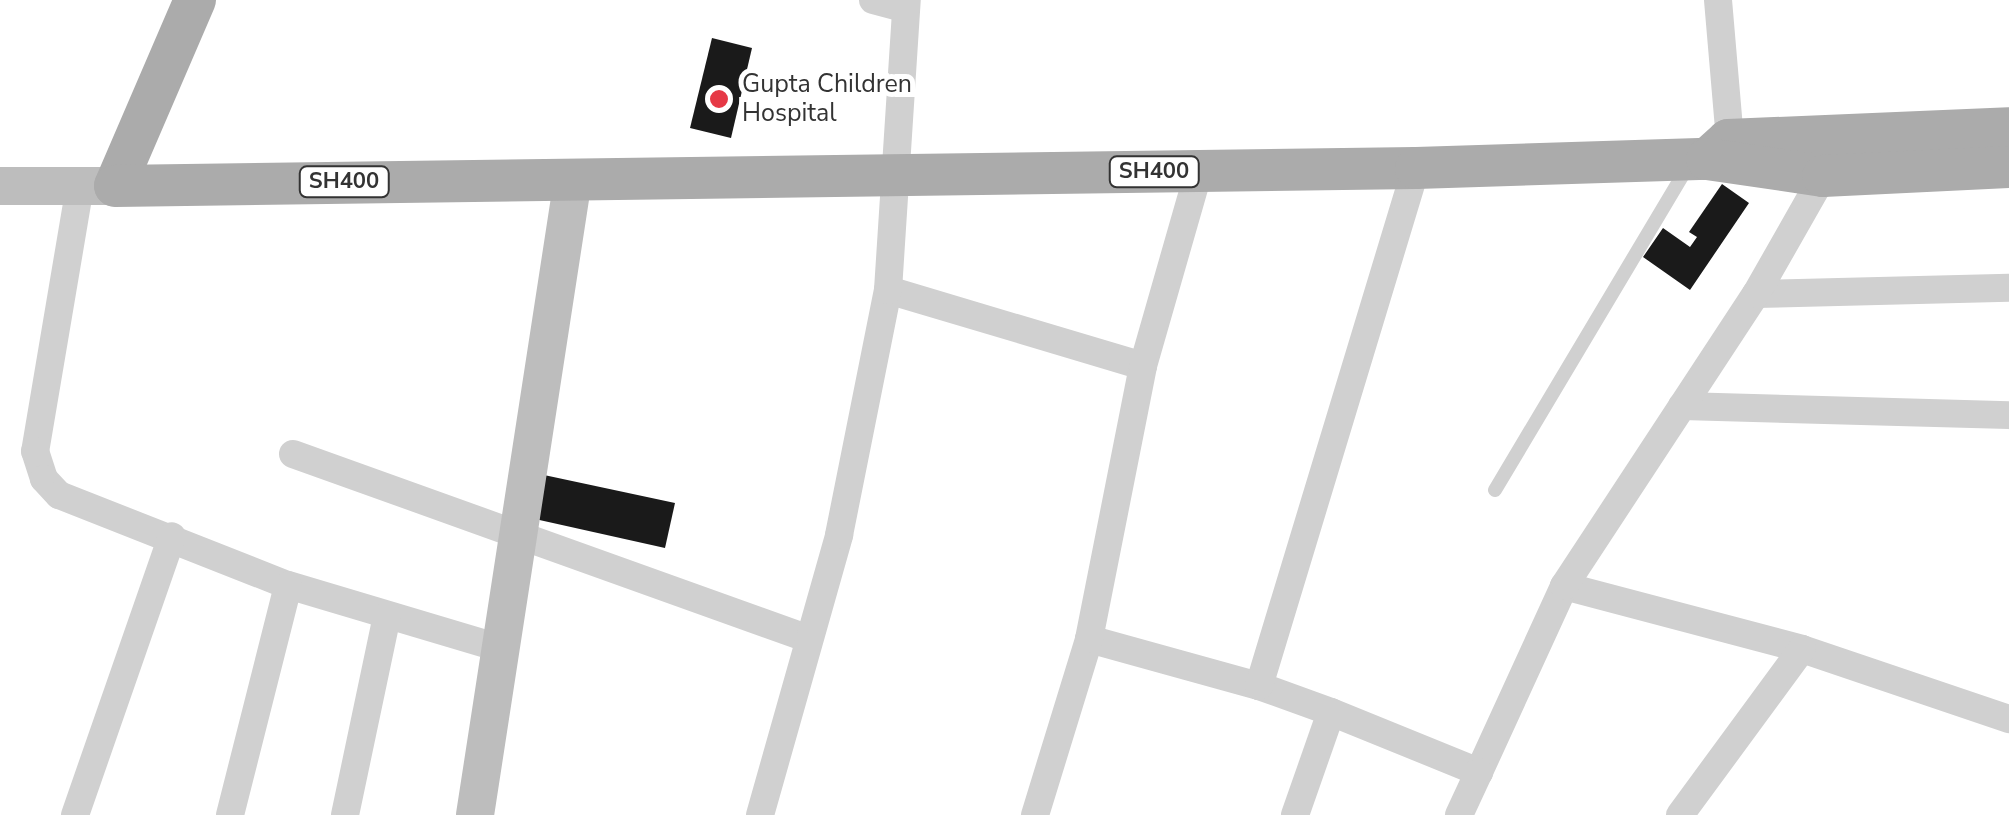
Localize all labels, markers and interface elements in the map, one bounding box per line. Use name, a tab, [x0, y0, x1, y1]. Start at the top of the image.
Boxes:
place label: Gupta Children Hospital	[742, 70, 912, 129]
marker: Gupta Children Hospital	[706, 86, 732, 112]
road number: SH400	[1106, 155, 1202, 189]
road number: SH400	[296, 165, 392, 199]

